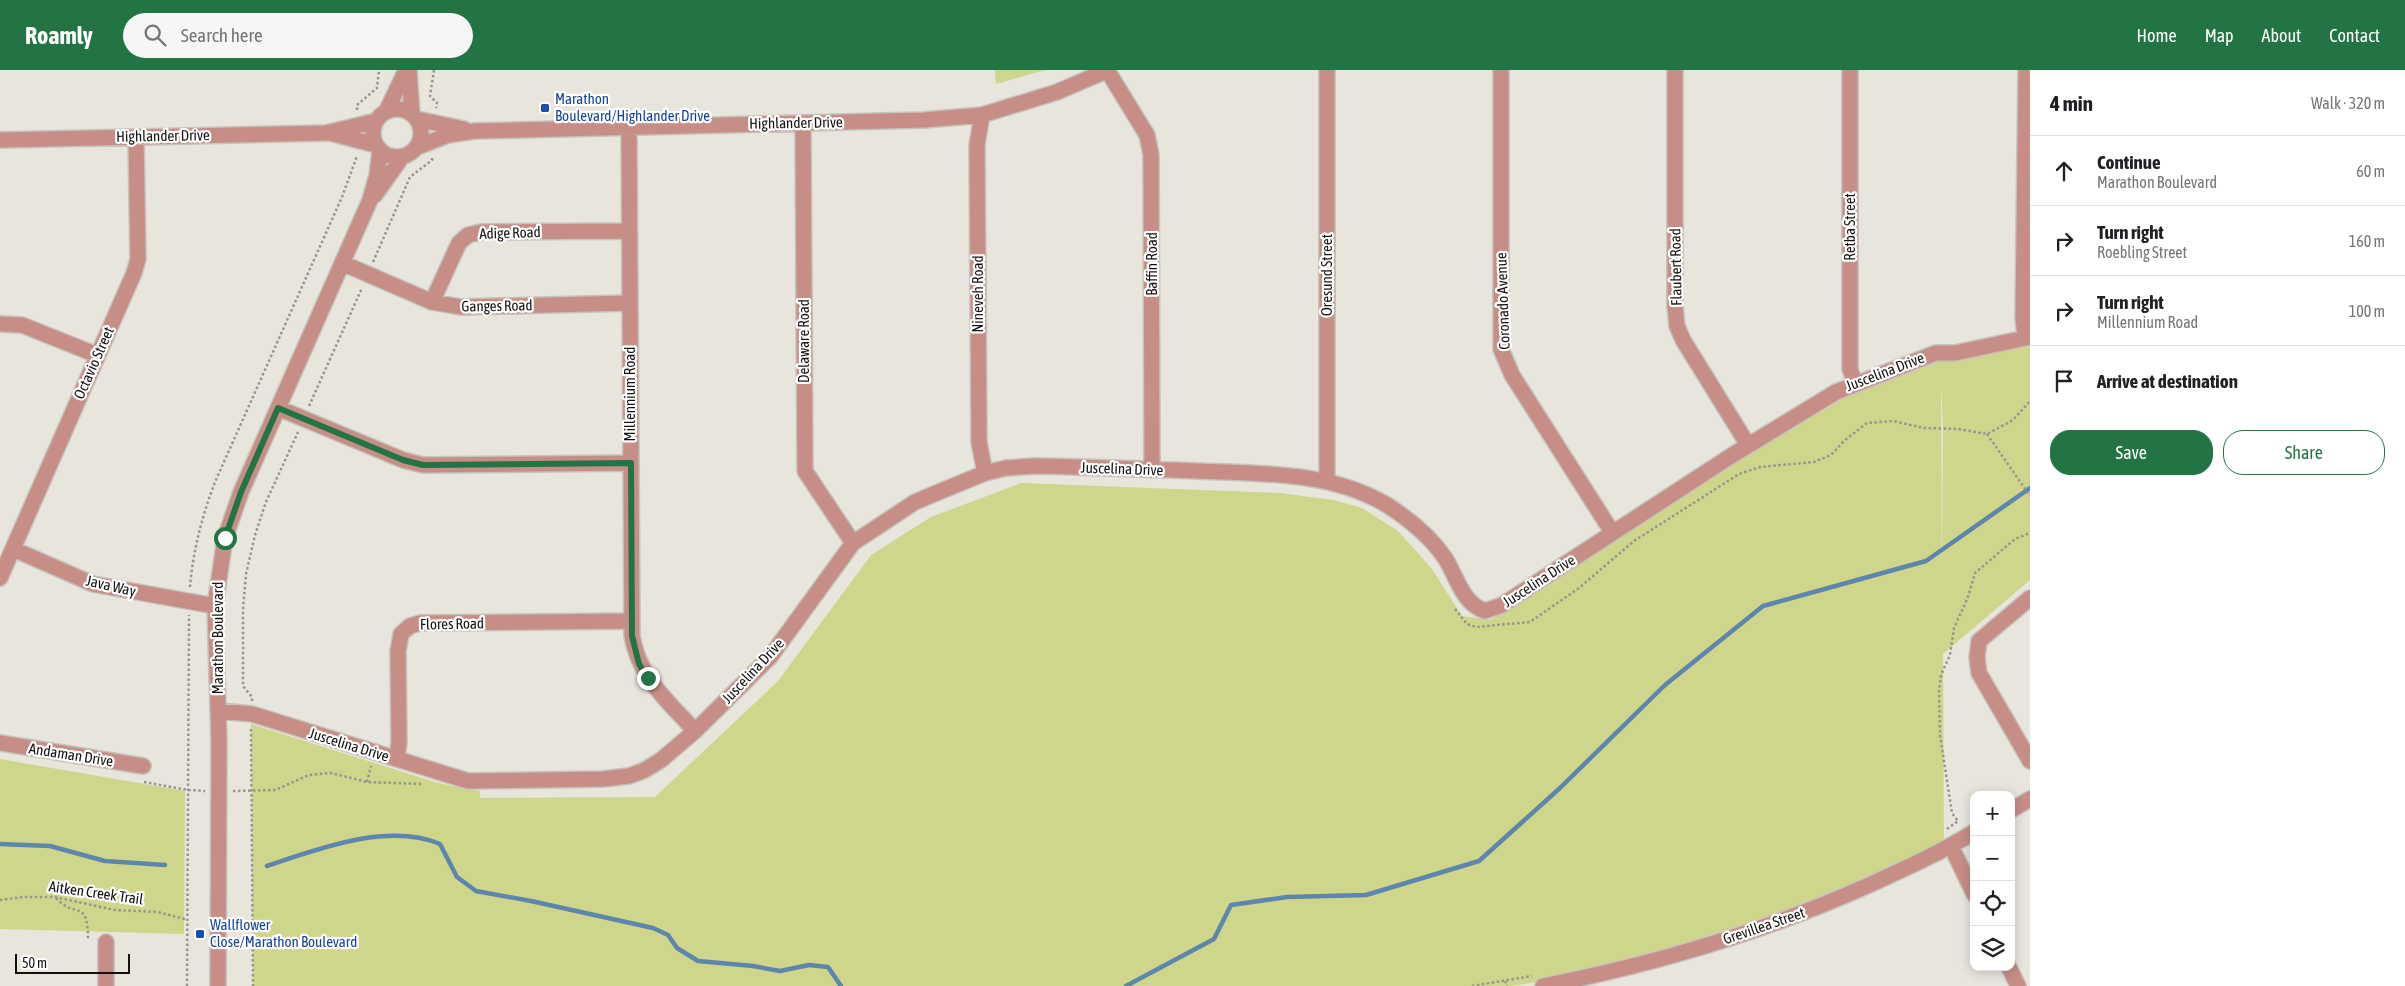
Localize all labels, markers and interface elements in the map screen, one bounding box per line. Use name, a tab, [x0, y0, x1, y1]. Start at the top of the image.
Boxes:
search box	[123, 13, 473, 58]
icon: search	[141, 21, 169, 49]
text: Roamly	[25, 22, 93, 49]
text: Search here	[181, 24, 263, 46]
text: Home	[2137, 25, 2177, 46]
text: Map	[2205, 25, 2234, 46]
text: About	[2262, 25, 2301, 46]
text: Contact	[2329, 25, 2380, 46]
place label: Marathon Boulevard/Highlander Drive	[555, 90, 710, 124]
text: 4 min	[2050, 91, 2093, 115]
text: Walk · 320 m	[2311, 94, 2385, 112]
marker: Marathon Boulevard/Highlander Drive	[539, 102, 551, 114]
street label: Highlander Drive	[749, 113, 843, 132]
street label: Highlander Drive	[116, 126, 210, 145]
text: Continue	[2097, 151, 2161, 173]
icon: ahead	[2050, 157, 2078, 185]
text: 60 m	[2356, 162, 2385, 180]
text: Marathon Boulevard	[2097, 173, 2217, 191]
street label: Retba Street	[1841, 193, 1858, 261]
text: Turn right	[2097, 221, 2164, 243]
street label: Adige Road	[479, 223, 541, 242]
icon: right	[2050, 227, 2078, 255]
street label: Flaubert Road	[1666, 228, 1685, 306]
street label: Baffin Road	[1143, 232, 1160, 296]
text: 160 m	[2349, 232, 2385, 250]
street label: Oresund Street	[1318, 234, 1335, 316]
text: Roebling Street	[2097, 243, 2187, 261]
street label: Coronado Avenue	[1492, 252, 1513, 350]
street label: Nineveh Road	[969, 255, 986, 333]
text: Turn right	[2097, 291, 2164, 313]
street label: Ganges Road	[461, 296, 533, 315]
icon: right	[2050, 297, 2078, 325]
street label: Delaware Road	[795, 299, 812, 383]
text: 100 m	[2349, 302, 2385, 320]
text: Millennium Road	[2097, 313, 2198, 331]
street label: Octavio Street	[70, 324, 117, 402]
street label: Millennium Road	[621, 347, 638, 441]
street label: Juscelina Drive	[1843, 349, 1927, 394]
icon: arrive	[2050, 367, 2078, 395]
text: Arrive at destination	[2097, 370, 2238, 392]
button: Save	[2050, 430, 2213, 475]
button: Share	[2223, 430, 2385, 475]
street label: Juscelina Drive	[1080, 459, 1164, 478]
route start	[214, 527, 237, 550]
street label: Juscelina Drive	[1499, 551, 1578, 610]
street label: Java Way	[85, 572, 138, 599]
street label: Marathon Boulevard	[209, 582, 226, 694]
street label: Flores Road	[420, 614, 484, 633]
street label: Juscelina Drive	[718, 635, 787, 707]
route end	[637, 667, 660, 690]
street label: Juscelina Drive	[307, 724, 391, 765]
street label: Andaman Drive	[28, 739, 115, 770]
map controls	[1970, 791, 2015, 971]
button: +	[1970, 791, 2015, 836]
button: −	[1970, 836, 2015, 881]
street label: Aitken Creek Trail	[48, 877, 144, 908]
button: locate	[1970, 881, 2015, 926]
street label: Grevillea Street	[1721, 904, 1807, 947]
place label: Wallflower Close/Marathon Boulevard	[210, 916, 357, 950]
button: layers	[1970, 926, 2015, 971]
marker: Wallflower Close/Marathon Boulevard	[194, 928, 206, 940]
scale bar	[15, 951, 130, 974]
text: 50 m	[22, 955, 47, 971]

